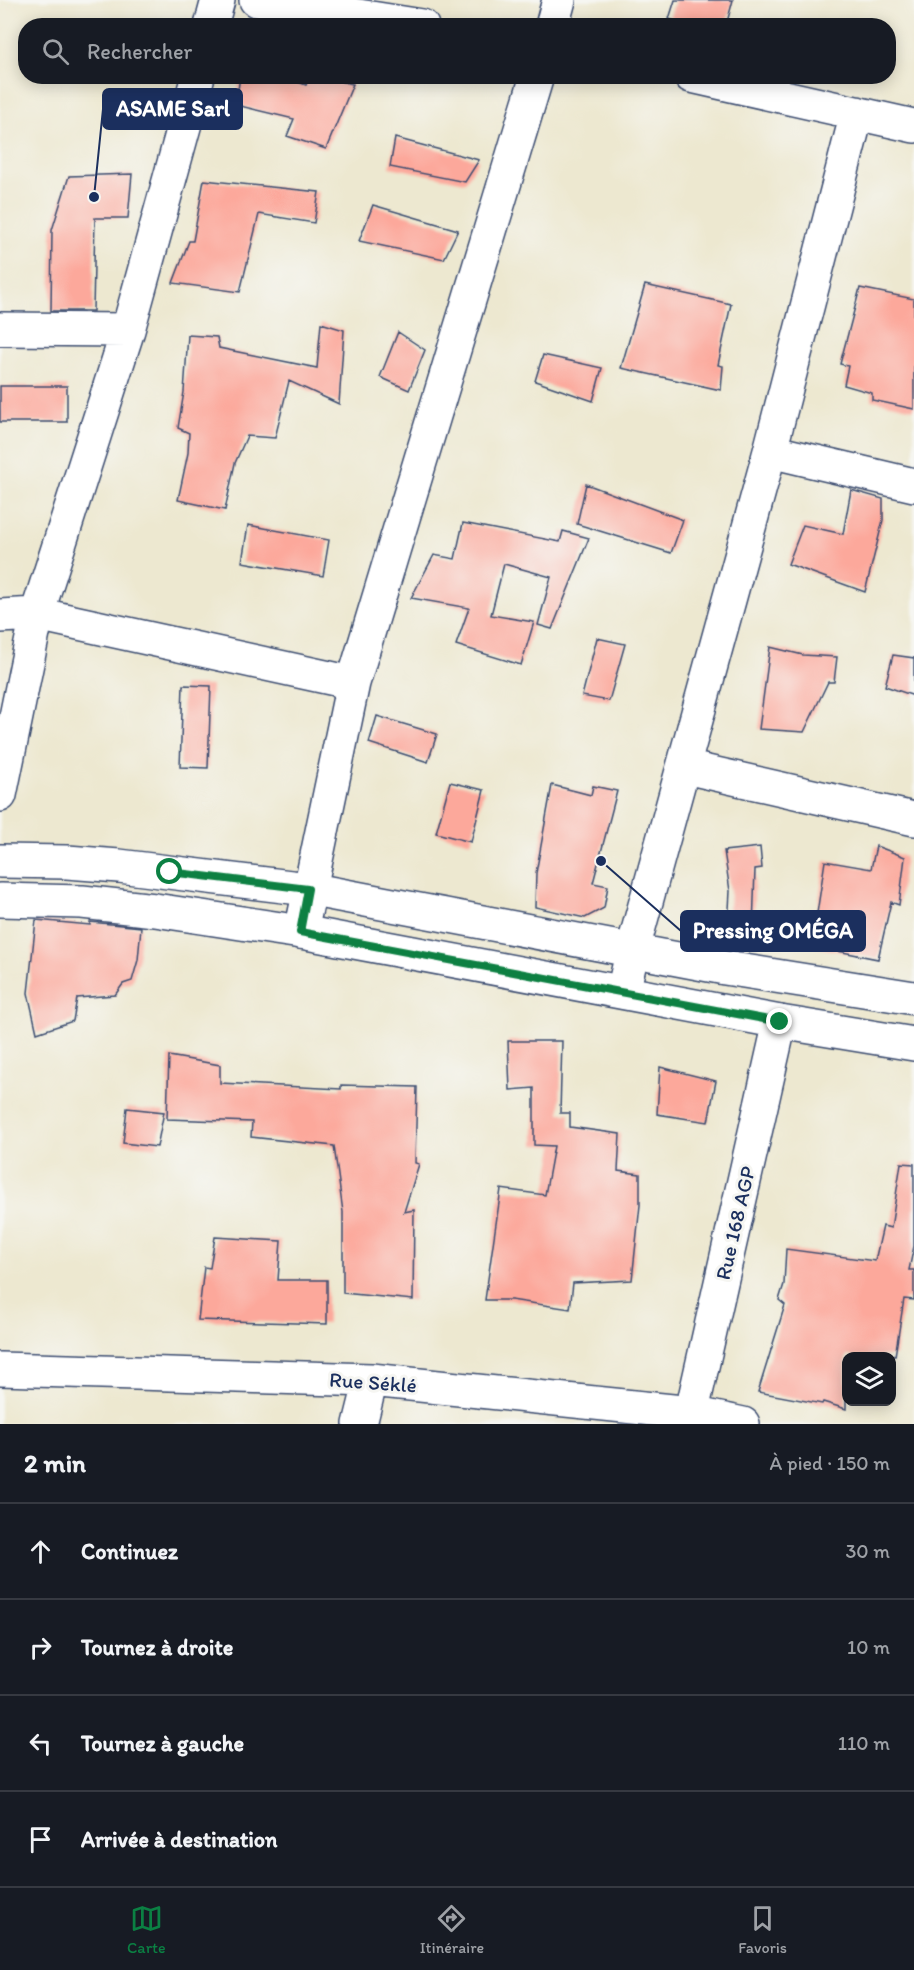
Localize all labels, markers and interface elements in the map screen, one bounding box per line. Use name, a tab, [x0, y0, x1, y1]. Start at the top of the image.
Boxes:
search box	[18, 18, 896, 84]
icon: search	[39, 35, 72, 68]
text: Rechercher	[87, 38, 192, 65]
callout: ASAME Sarl	[103, 89, 242, 129]
text: ASAME Sarl	[115, 95, 231, 122]
route start	[156, 858, 182, 884]
callout: Pressing OMÉGA	[681, 911, 865, 951]
text: Pressing OMÉGA	[693, 917, 854, 944]
route end	[766, 1008, 792, 1034]
street label: Rue 168 AGP	[710, 1164, 760, 1282]
map controls	[842, 1352, 896, 1406]
button: layers	[842, 1352, 896, 1406]
street label: Rue Séklé	[328, 1366, 418, 1398]
text: 2 min	[24, 1447, 86, 1479]
text: À pied · 150 m	[770, 1451, 890, 1475]
icon: ahead	[24, 1535, 57, 1568]
text: Continuez	[81, 1538, 178, 1565]
text: 30 m	[845, 1539, 890, 1563]
icon: right	[24, 1631, 57, 1664]
text: Tournez à droite	[81, 1634, 233, 1661]
text: 10 m	[847, 1635, 890, 1659]
icon: left	[24, 1727, 57, 1760]
text: Tournez à gauche	[81, 1730, 244, 1757]
text: 110 m	[838, 1731, 890, 1755]
icon: arrive	[24, 1823, 57, 1856]
text: Arrivée à destination	[81, 1826, 277, 1853]
tab: Carte	[127, 1902, 166, 1957]
tab: Itinéraire	[420, 1902, 484, 1957]
tab: Favoris	[738, 1902, 787, 1957]

